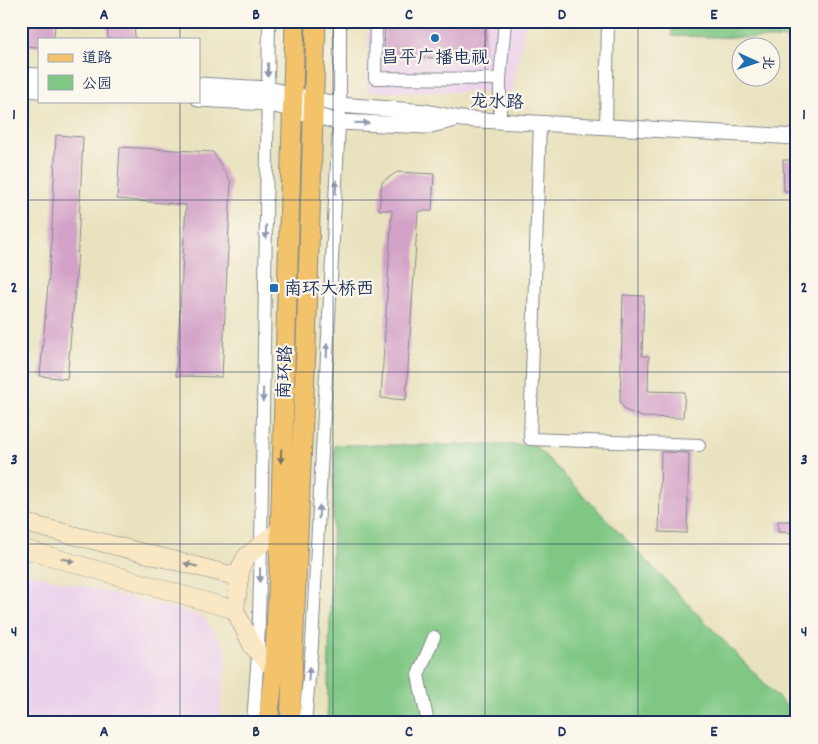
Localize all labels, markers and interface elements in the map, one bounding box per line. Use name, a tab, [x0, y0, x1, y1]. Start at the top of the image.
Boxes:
text: A	[100, 4, 109, 27]
text: B	[252, 4, 260, 27]
text: C	[405, 4, 413, 27]
text: D	[558, 4, 567, 27]
text: E	[710, 4, 718, 27]
marker: 昌平广播电视	[429, 32, 441, 44]
legend	[38, 38, 200, 102]
north arrow	[730, 38, 780, 88]
place label: 昌平广播电视	[381, 47, 489, 72]
text: 道路	[82, 48, 112, 70]
text: 北	[757, 55, 777, 70]
one-way arrow	[264, 62, 272, 78]
text: 公园	[82, 74, 112, 96]
street label: 龙水路	[469, 90, 524, 117]
text: 1	[12, 104, 16, 127]
text: 1	[802, 104, 806, 127]
one-way arrow	[354, 119, 370, 127]
one-way arrow	[332, 179, 340, 195]
one-way arrow	[262, 225, 270, 241]
text: 2	[11, 277, 18, 300]
text: 2	[801, 277, 808, 300]
place label: 南环大桥西	[284, 278, 374, 303]
marker: 南环大桥西	[268, 282, 280, 294]
one-way arrow	[324, 341, 332, 357]
street label: 南环路	[273, 345, 300, 400]
one-way arrow	[259, 387, 267, 403]
one-way arrow	[277, 448, 285, 464]
text: 3	[10, 449, 18, 472]
text: 3	[800, 449, 808, 472]
one-way arrow	[315, 504, 323, 520]
one-way arrow	[61, 556, 76, 564]
one-way arrow	[184, 561, 199, 569]
one-way arrow	[256, 567, 264, 583]
text: 4	[11, 621, 17, 644]
text: 4	[801, 621, 807, 644]
one-way arrow	[306, 666, 314, 682]
text: A	[100, 721, 109, 744]
text: B	[252, 721, 260, 744]
text: C	[405, 721, 413, 744]
text: D	[558, 721, 567, 744]
text: E	[710, 721, 718, 744]

